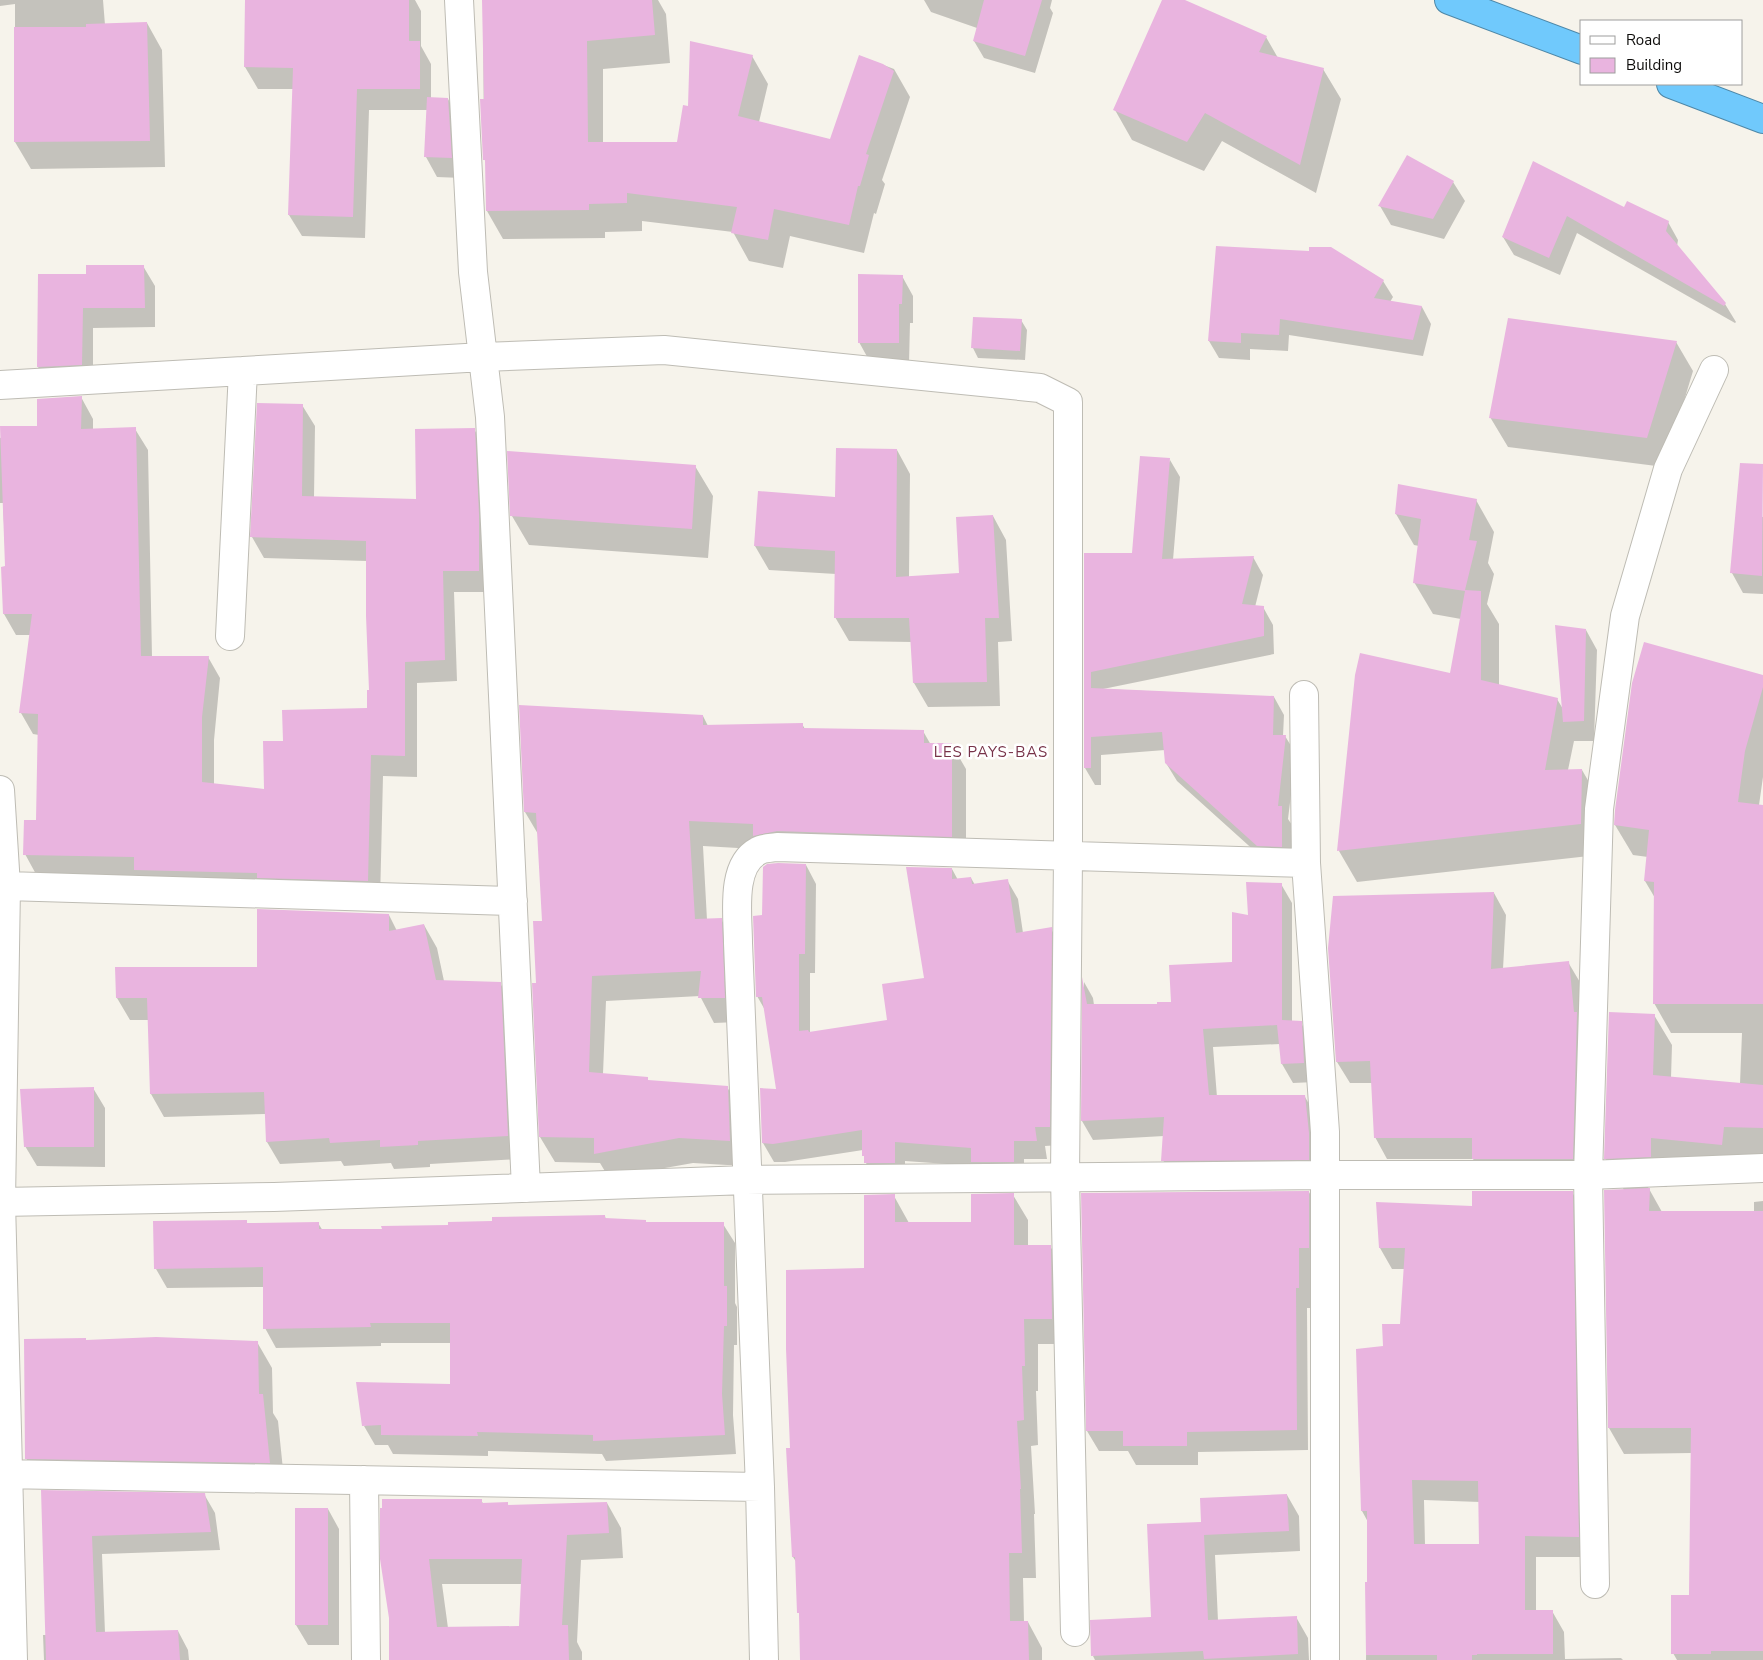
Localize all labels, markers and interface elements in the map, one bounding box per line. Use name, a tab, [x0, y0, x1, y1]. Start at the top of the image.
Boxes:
legend	[1580, 20, 1743, 85]
text: Road	[1626, 30, 1661, 50]
text: Building	[1626, 55, 1682, 75]
district label: LES PAYS-BAS	[934, 742, 1048, 762]

